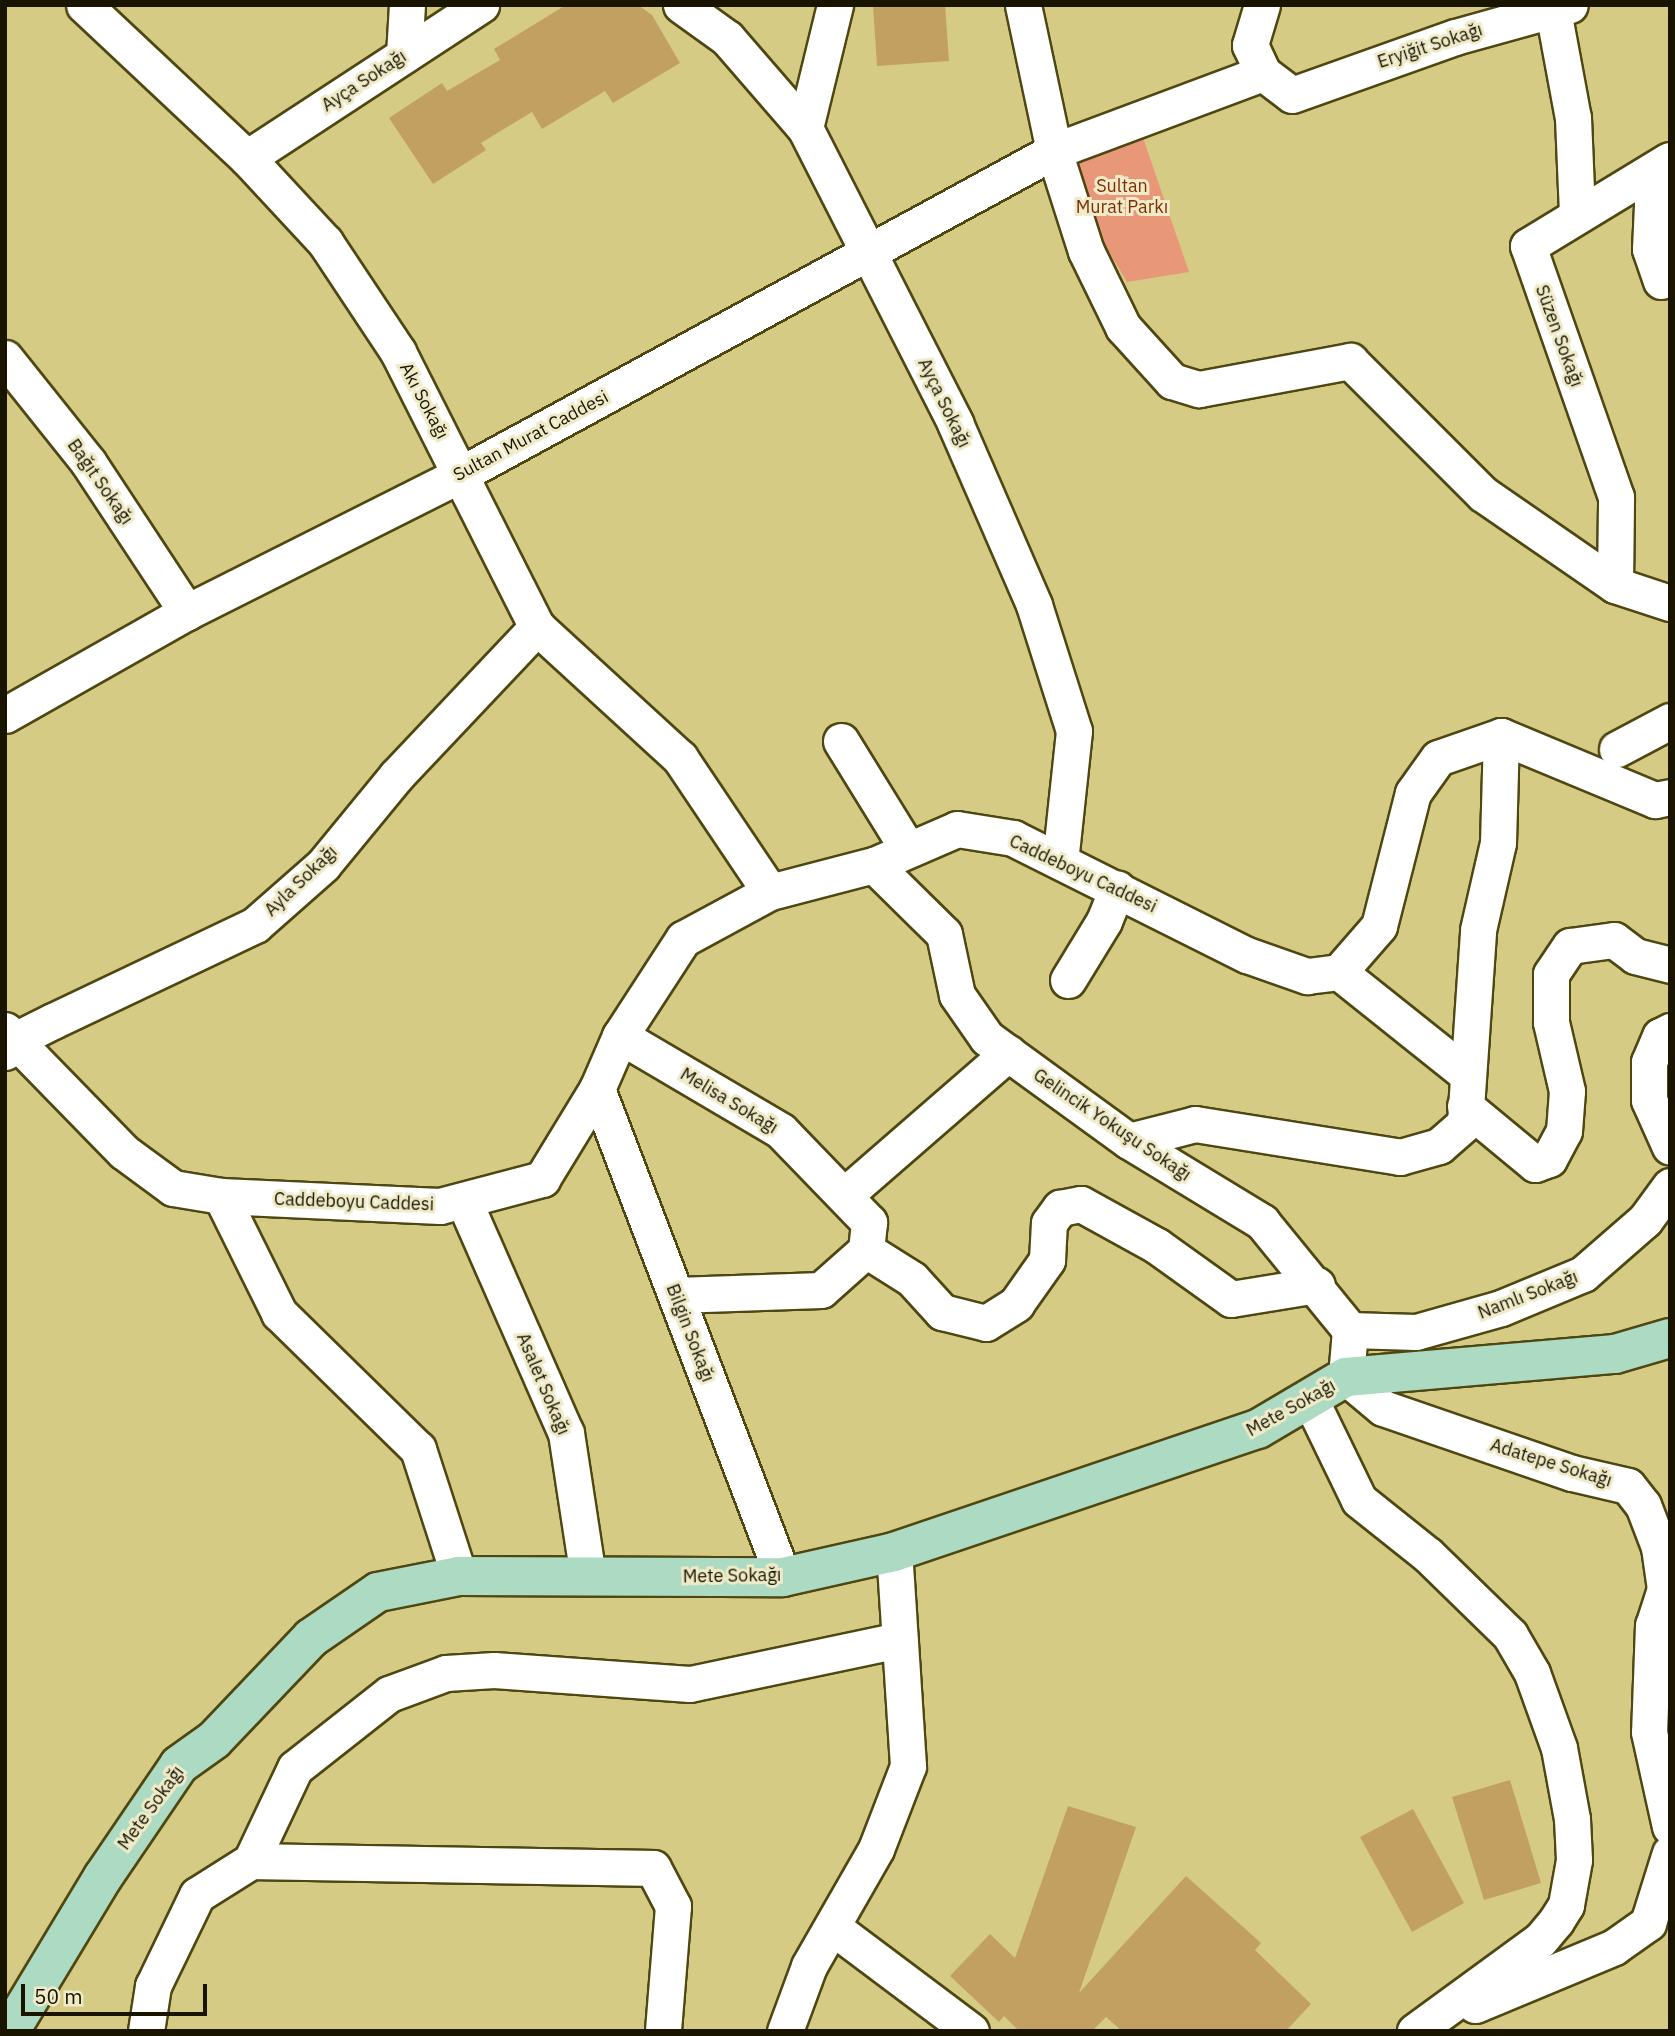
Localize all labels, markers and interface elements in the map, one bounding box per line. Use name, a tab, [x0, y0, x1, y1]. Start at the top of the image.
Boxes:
street label: Eryiğit Sokağı	[1375, 19, 1485, 73]
street label: Ayça Sokağı	[318, 46, 410, 116]
park label: Sultan Murat Parkı	[1076, 176, 1168, 218]
street label: Süzen Sokağı	[1531, 282, 1587, 390]
street label: Ayça Sokağı	[913, 355, 975, 451]
street label: Akı Sokağı	[395, 359, 453, 443]
street label: Sultan Murat Caddesi	[450, 386, 612, 486]
street label: Bağıt Sokağı	[63, 435, 137, 529]
street label: Caddeboyu Caddesi	[1006, 830, 1160, 918]
street label: Ayla Sokağı	[260, 841, 342, 921]
street label: Melisa Sokağı	[676, 1063, 782, 1139]
street label: Gelincik Yokuşu Sokağı	[1029, 1064, 1195, 1186]
street label: Caddeboyu Caddesi	[274, 1188, 434, 1216]
street label: Namlı Sokağı	[1475, 1266, 1581, 1324]
street label: Bilgin Sokağı	[661, 1281, 719, 1385]
street label: Asalet Sokağı	[512, 1330, 574, 1438]
street label: Mete Sokağı	[1243, 1375, 1339, 1441]
street label: Adatepe Sokağı	[1488, 1434, 1614, 1492]
street label: Mete Sokağı	[683, 1564, 781, 1588]
street label: Mete Sokağı	[113, 1762, 189, 1854]
scale bar	[24, 1969, 210, 2013]
text: 50 m	[34, 1982, 83, 2010]

